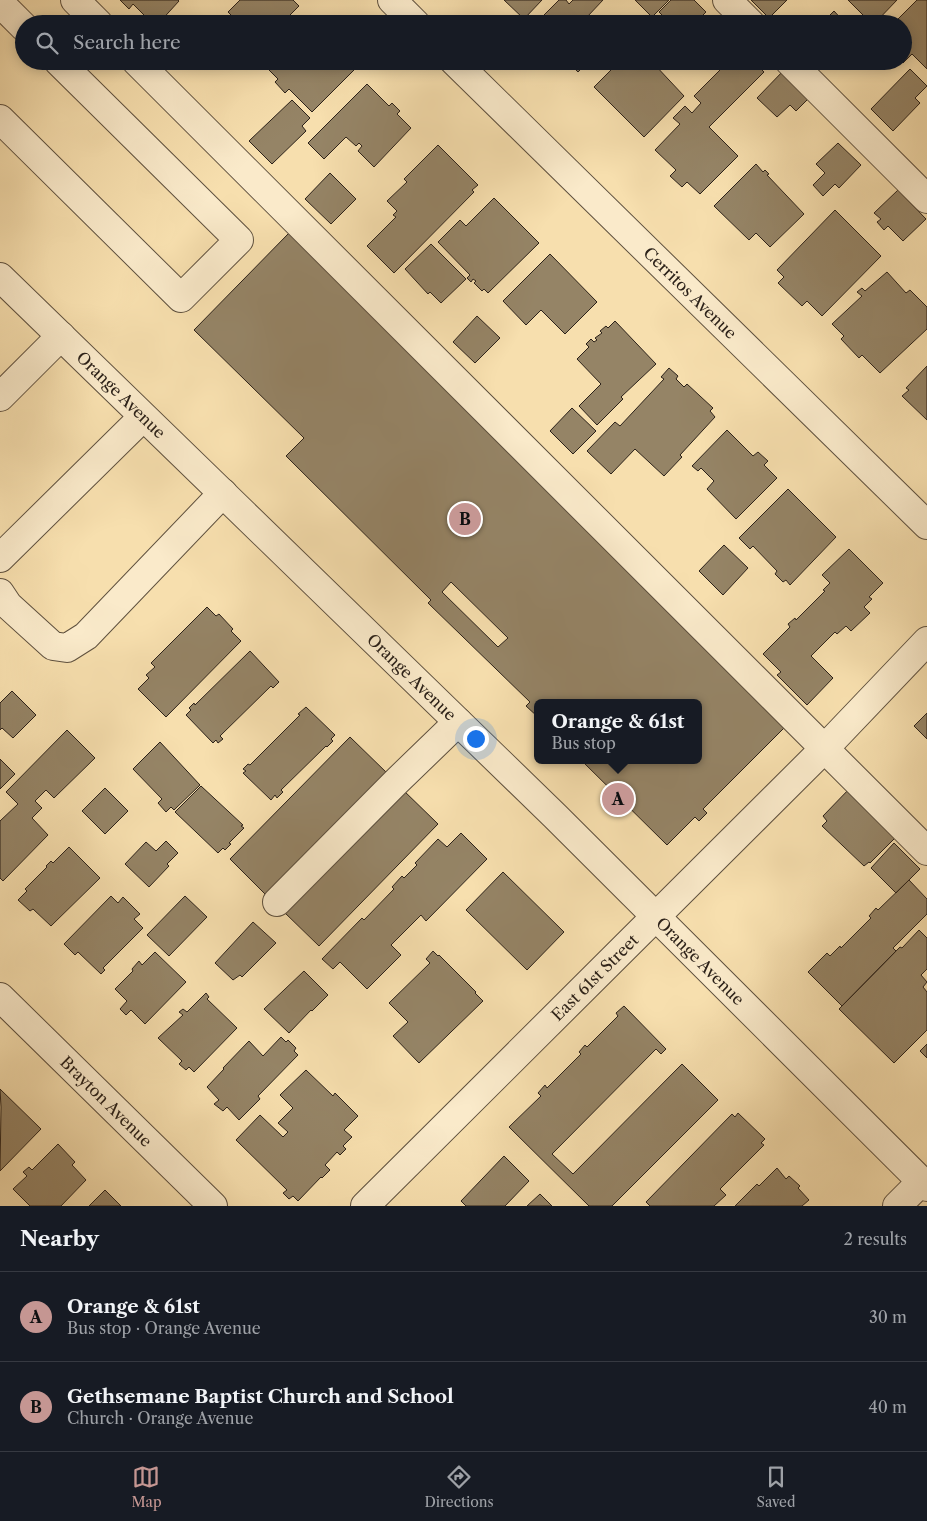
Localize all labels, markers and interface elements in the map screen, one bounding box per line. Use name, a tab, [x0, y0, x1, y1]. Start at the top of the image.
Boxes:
search box	[15, 15, 912, 70]
icon: search	[33, 29, 61, 57]
text: Search here	[73, 31, 181, 54]
street label: Cerritos Avenue	[640, 243, 741, 343]
street label: Orange Avenue	[73, 347, 170, 442]
pin: B	[449, 500, 481, 538]
street label: Orange Avenue	[363, 629, 460, 725]
popup	[534, 699, 702, 764]
text: Orange & 61st	[552, 710, 684, 733]
your location	[463, 726, 489, 752]
text: Bus stop	[552, 733, 616, 753]
pin: A	[602, 780, 634, 818]
street label: Orange Avenue	[652, 913, 749, 1009]
street label: East 61st Street	[547, 930, 642, 1025]
street label: Brayton Avenue	[56, 1052, 156, 1151]
text: Nearby	[20, 1226, 99, 1251]
text: 2 results	[844, 1229, 907, 1249]
text: Orange & 61st	[67, 1295, 200, 1318]
text: A	[30, 1307, 42, 1327]
text: 30 m	[869, 1307, 907, 1327]
text: Bus stop · Orange Avenue	[67, 1318, 261, 1338]
text: Gethsemane Baptist Church and School	[67, 1385, 454, 1408]
text: B	[30, 1397, 42, 1417]
text: 40 m	[868, 1397, 907, 1417]
text: Church · Orange Avenue	[67, 1408, 253, 1428]
tab: Map	[131, 1463, 162, 1511]
tab: Directions	[424, 1463, 494, 1511]
tab: Saved	[757, 1463, 795, 1511]

